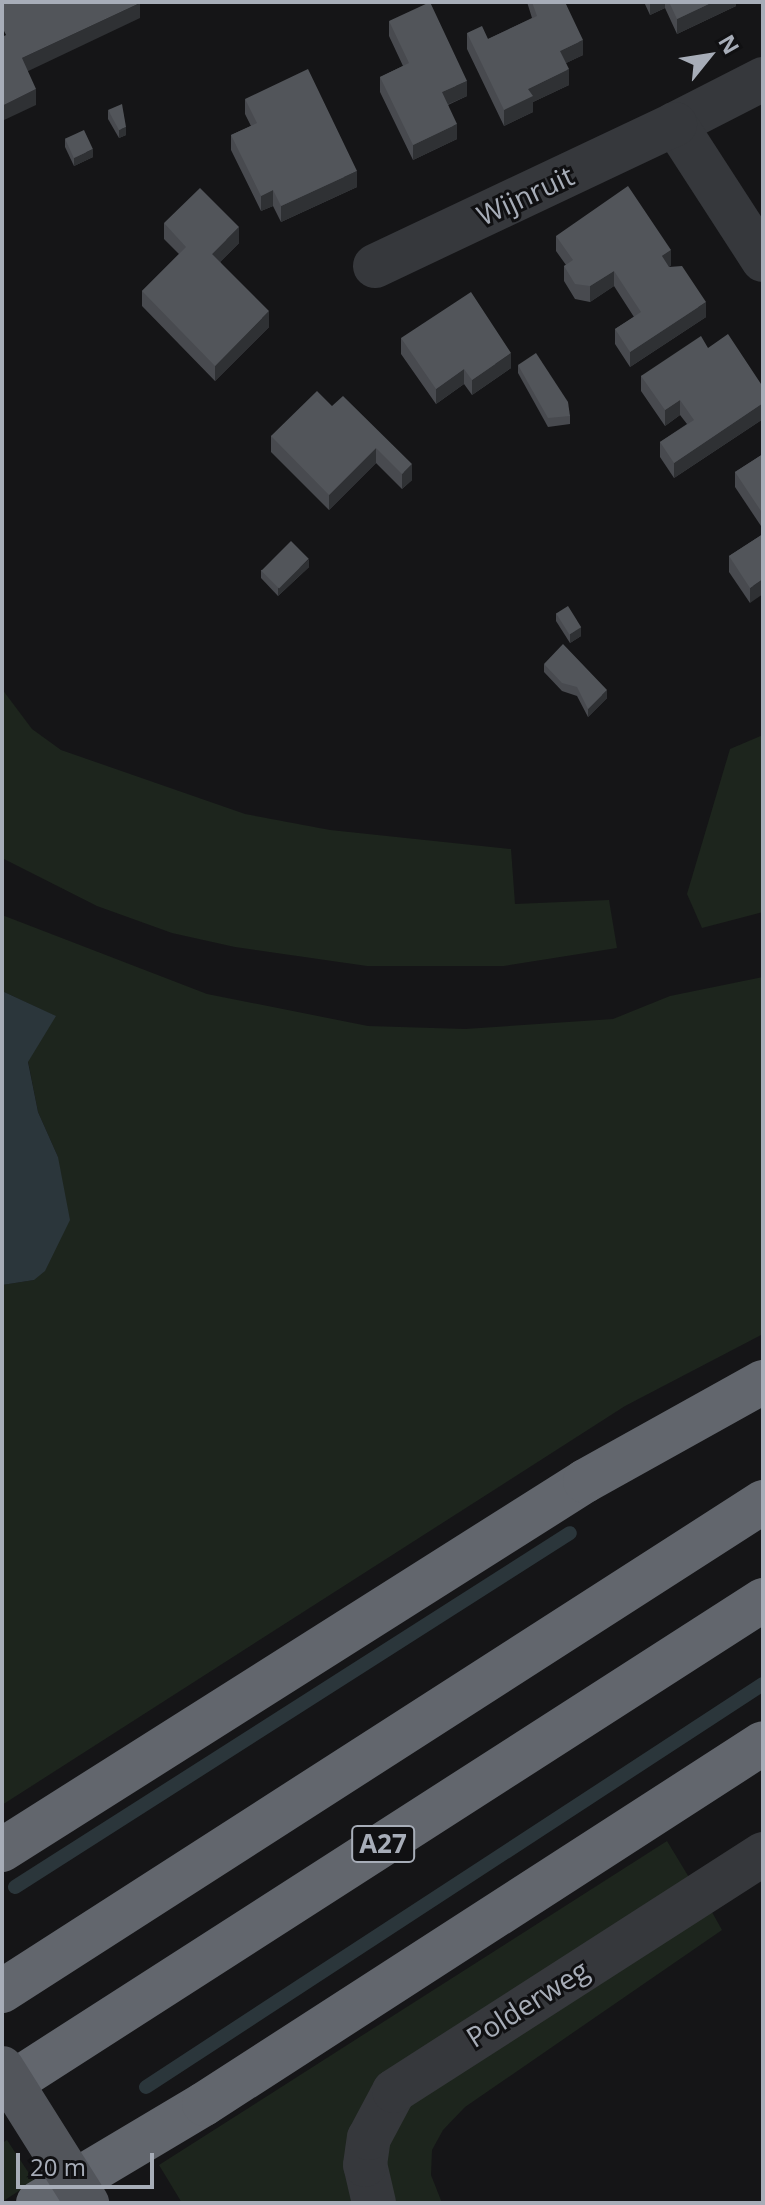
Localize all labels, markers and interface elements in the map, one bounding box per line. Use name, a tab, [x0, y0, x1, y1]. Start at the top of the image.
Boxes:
north arrow	[669, 16, 749, 96]
text: N	[712, 29, 747, 59]
street label: Wijnruit	[471, 158, 579, 232]
road number: A27	[351, 1822, 415, 1866]
street label: Polderweg	[460, 1952, 594, 2054]
scale bar	[20, 2137, 158, 2187]
text: 20 m	[30, 2150, 86, 2183]

